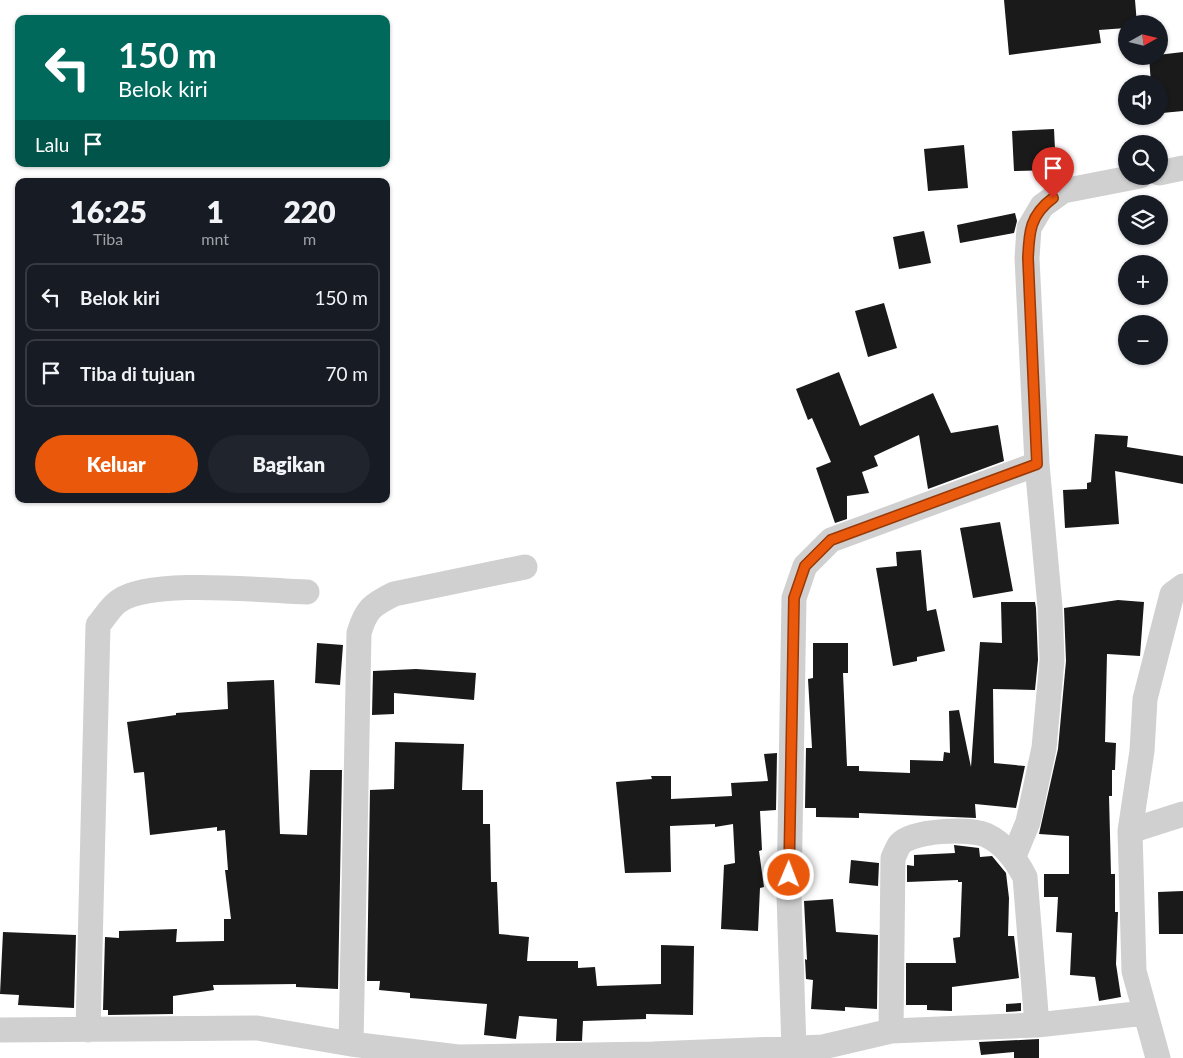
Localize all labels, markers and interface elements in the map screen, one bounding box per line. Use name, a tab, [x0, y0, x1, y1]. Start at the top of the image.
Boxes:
north arrow	[1118, 15, 1168, 65]
map controls	[1118, 15, 1168, 365]
text: 150 m	[118, 33, 217, 75]
icon: left	[35, 35, 100, 100]
text: Belok kiri	[118, 75, 208, 102]
button: sound	[1118, 75, 1168, 125]
icon: arrive	[79, 130, 107, 158]
text: Lalu	[35, 133, 69, 156]
button: search	[1118, 135, 1168, 185]
pin	[1032, 147, 1074, 198]
icon: arrive	[1039, 154, 1067, 182]
text: 16:25	[69, 193, 147, 229]
text: 1	[206, 193, 224, 229]
text: 220	[283, 193, 336, 229]
button: layers	[1118, 195, 1168, 245]
text: Tiba	[93, 229, 123, 248]
text: mnt	[201, 229, 229, 248]
text: m	[303, 229, 316, 248]
button: +	[1118, 255, 1168, 305]
icon: left	[37, 283, 65, 311]
text: Belok kiri	[80, 286, 160, 309]
text: 150 m	[314, 286, 368, 309]
button: −	[1118, 315, 1168, 365]
icon: arrive	[37, 359, 65, 387]
text: Tiba di tujuan	[80, 362, 195, 385]
text: 70 m	[325, 362, 368, 385]
button: Keluar	[35, 435, 198, 493]
button: Bagikan	[208, 435, 370, 493]
position arrow	[762, 848, 814, 900]

